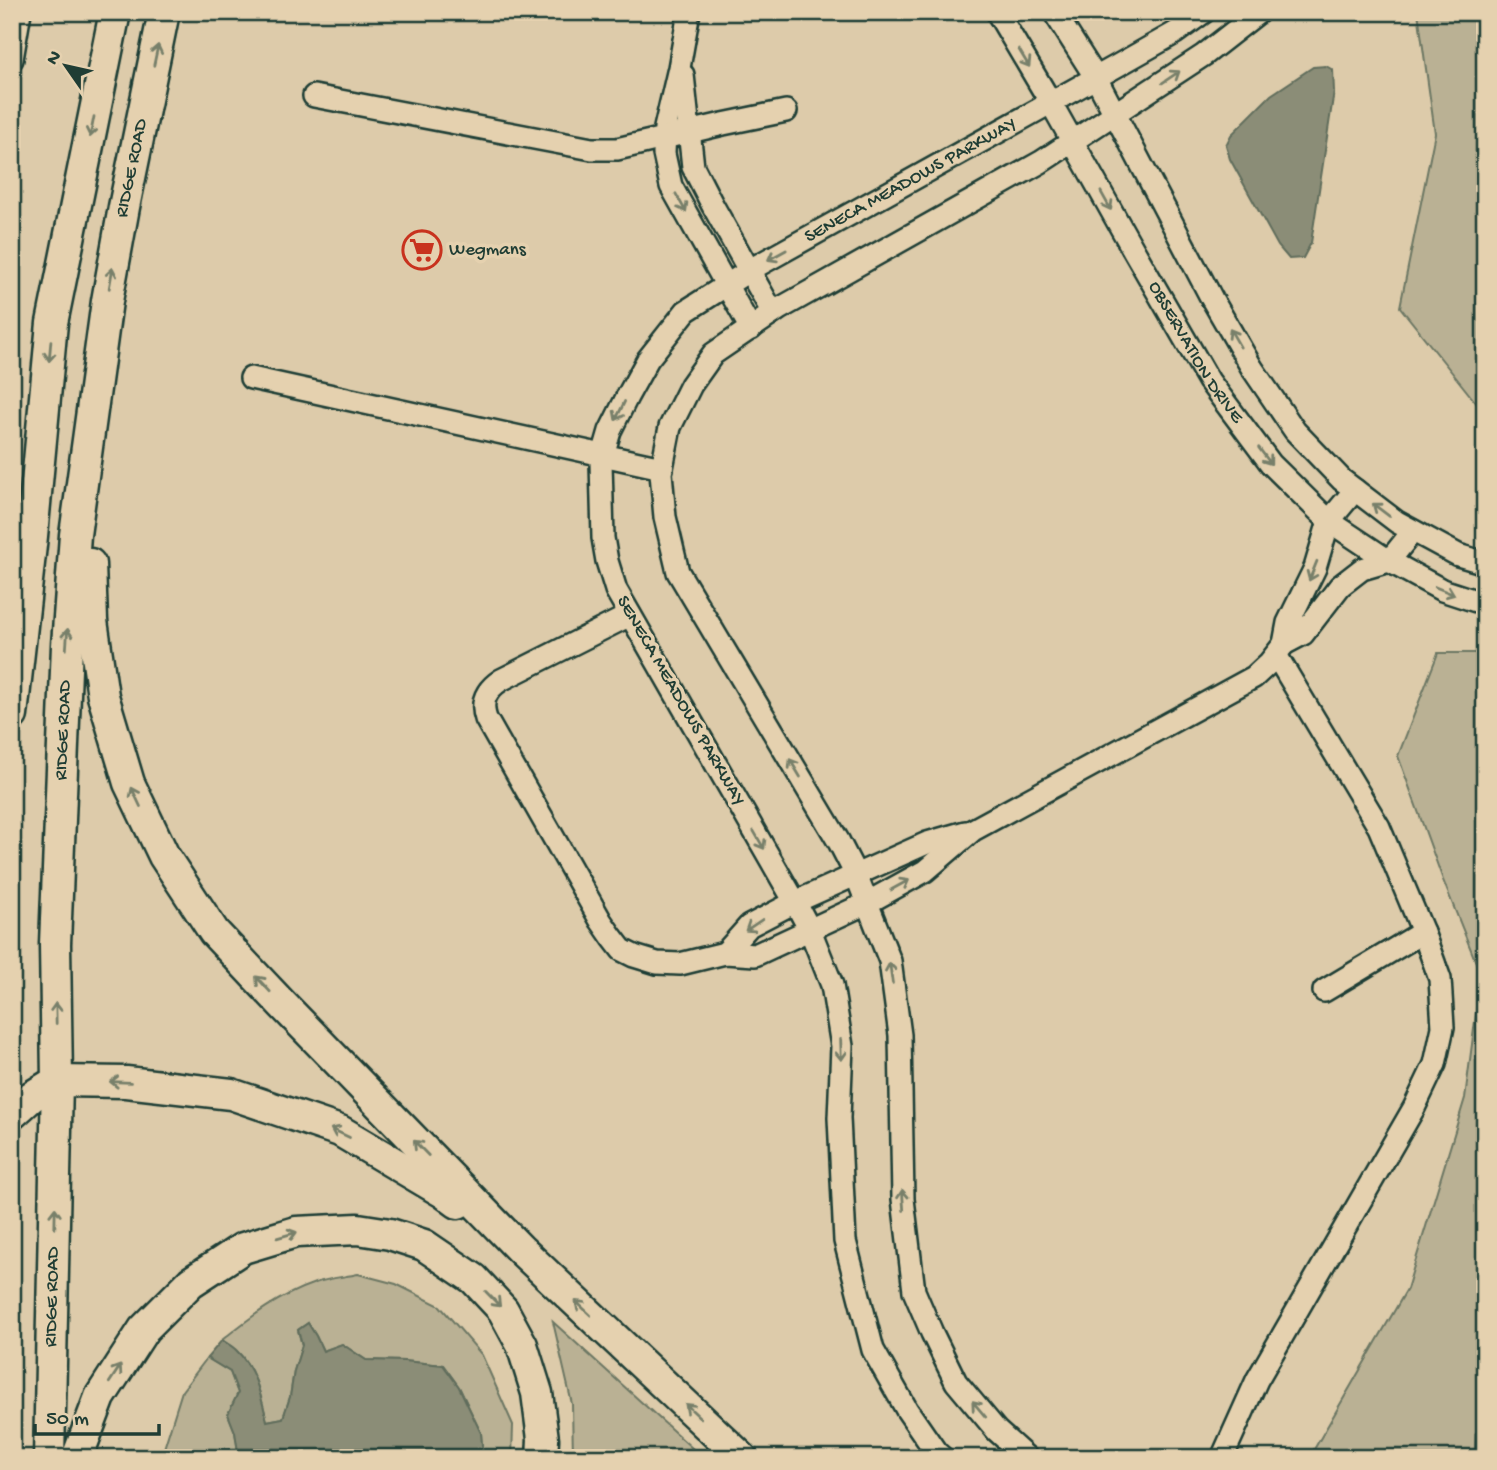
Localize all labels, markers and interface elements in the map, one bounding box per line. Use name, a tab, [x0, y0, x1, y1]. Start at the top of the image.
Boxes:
north arrow	[32, 32, 102, 102]
one-way arrow	[149, 44, 163, 67]
text: N	[42, 47, 68, 70]
one-way arrow	[1017, 47, 1031, 67]
one-way arrow	[1161, 70, 1181, 84]
street label: SENECA MEADOWS PARKWAY	[801, 112, 1021, 249]
one-way arrow	[85, 115, 98, 138]
street label: RIDGE ROAD	[111, 116, 153, 219]
one-way arrow	[1100, 190, 1113, 211]
one-way arrow	[674, 192, 688, 212]
supermarket icon: Wegmans	[401, 229, 443, 271]
place label: Wegmans	[449, 239, 527, 262]
one-way arrow	[767, 249, 788, 262]
one-way arrow	[105, 267, 119, 290]
street label: OBSERVATION DRIVE	[1142, 277, 1249, 429]
one-way arrow	[1228, 329, 1242, 349]
one-way arrow	[43, 339, 56, 361]
one-way arrow	[612, 400, 626, 421]
one-way arrow	[1258, 446, 1272, 465]
one-way arrow	[1372, 502, 1391, 517]
one-way arrow	[1306, 559, 1319, 581]
one-way arrow	[1434, 585, 1456, 598]
street label: SENECA MEADOWS PARKWAY	[610, 592, 750, 810]
one-way arrow	[61, 628, 74, 651]
street label: RIDGE ROAD	[50, 679, 77, 781]
one-way arrow	[788, 759, 802, 779]
one-way arrow	[129, 787, 143, 808]
one-way arrow	[752, 830, 766, 850]
one-way arrow	[889, 878, 910, 891]
one-way arrow	[745, 917, 764, 932]
one-way arrow	[885, 962, 898, 985]
one-way arrow	[255, 976, 272, 993]
one-way arrow	[49, 1002, 63, 1025]
one-way arrow	[834, 1038, 847, 1061]
one-way arrow	[109, 1076, 132, 1089]
one-way arrow	[330, 1125, 351, 1139]
one-way arrow	[413, 1139, 430, 1156]
one-way arrow	[896, 1189, 909, 1212]
one-way arrow	[48, 1207, 61, 1230]
one-way arrow	[275, 1228, 297, 1241]
street label: RIDGE ROAD	[40, 1246, 65, 1347]
one-way arrow	[484, 1290, 501, 1307]
one-way arrow	[574, 1300, 592, 1316]
one-way arrow	[108, 1364, 122, 1384]
scale bar	[35, 1393, 159, 1437]
one-way arrow	[971, 1401, 987, 1419]
one-way arrow	[684, 1403, 702, 1419]
text: 50 m	[46, 1408, 89, 1433]

